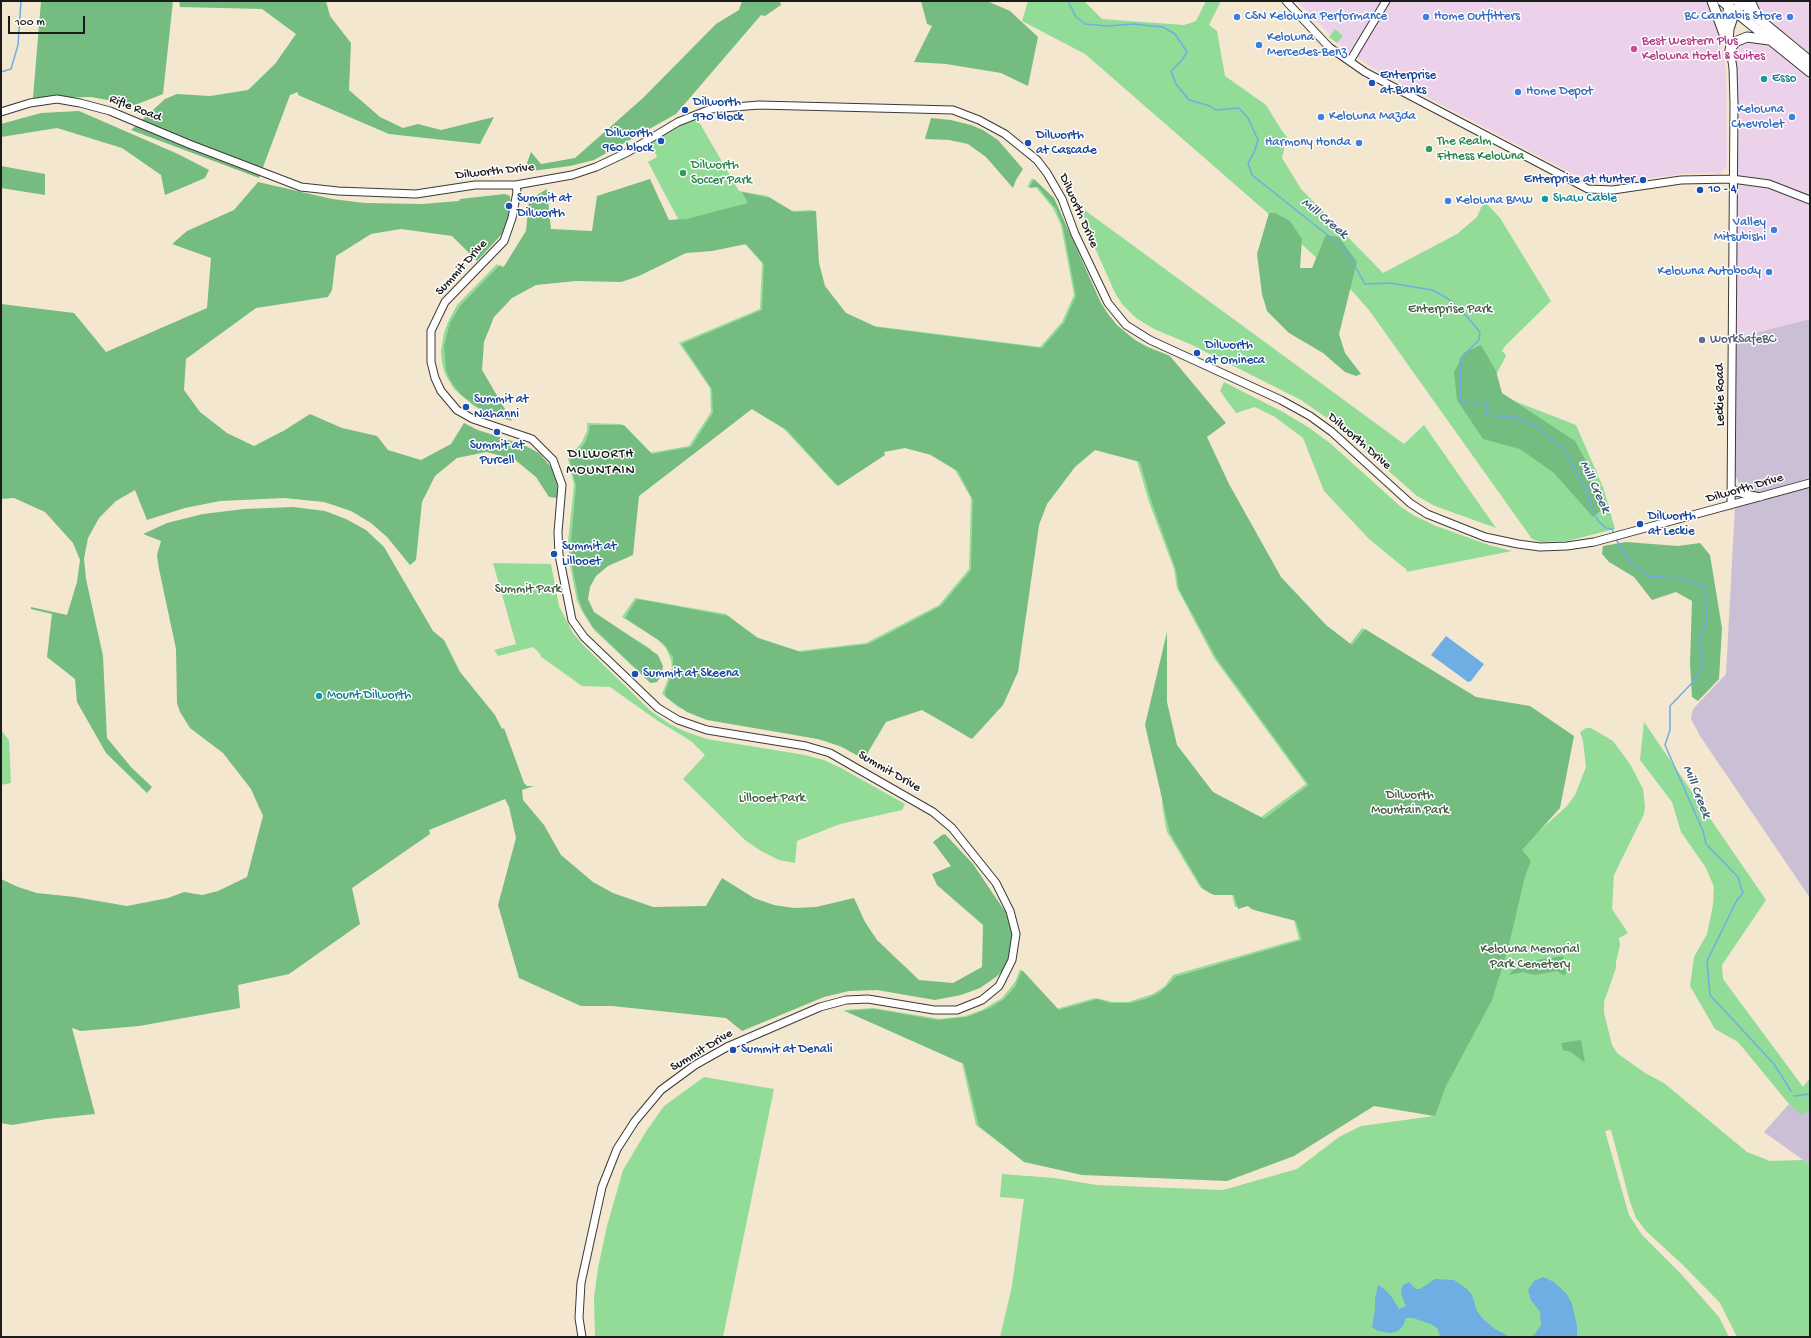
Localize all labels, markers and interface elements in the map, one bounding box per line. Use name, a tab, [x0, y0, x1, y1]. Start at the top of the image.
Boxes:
scale bar	[10, 8, 87, 34]
place label: CSN Kelowna Performance	[1245, 9, 1387, 25]
place label: Home Outfitters	[1434, 9, 1520, 25]
place label: BC Cannabis Store	[1684, 9, 1782, 25]
marker: CSN Kelowna Performance	[1232, 12, 1242, 22]
marker: Home Outfitters	[1421, 12, 1431, 22]
marker: BC Cannabis Store	[1785, 12, 1795, 22]
text: 100 m	[15, 16, 45, 30]
place label: Kelowna Mercedes-Benz	[1267, 30, 1347, 61]
place label: Best Western Plus Kelowna Hotel & Suites	[1642, 34, 1765, 65]
marker: Kelowna Mercedes-Benz	[1254, 40, 1264, 50]
marker: Best Western Plus Kelowna Hotel & Suites	[1629, 44, 1639, 54]
place label: Enterprise at Banks	[1380, 68, 1436, 99]
place label: Esso	[1772, 71, 1796, 87]
marker: Esso	[1759, 74, 1769, 84]
marker: Enterprise at Banks	[1367, 78, 1377, 88]
place label: Home Depot	[1526, 84, 1593, 100]
marker: Home Depot	[1513, 87, 1523, 97]
street label: Rifle Road	[107, 92, 163, 126]
place label: Dilworth 970 block	[693, 95, 743, 126]
place label: Kelowna Chevrolet	[1731, 102, 1784, 133]
marker: Dilworth 970 block	[680, 105, 690, 115]
place label: Kelowna Mazda	[1329, 109, 1416, 125]
marker: Kelowna Mazda	[1316, 112, 1326, 122]
marker: Kelowna Chevrolet	[1787, 112, 1797, 122]
place label: Dilworth 960 block	[603, 126, 653, 157]
place label: Dilworth at Cascade	[1036, 128, 1097, 159]
place label: The Realm Fitness Kelowna	[1437, 134, 1524, 165]
place label: Harmony Honda	[1265, 135, 1351, 151]
marker: Dilworth 960 block	[656, 136, 666, 146]
marker: Dilworth at Cascade	[1023, 138, 1033, 148]
marker: Harmony Honda	[1354, 138, 1364, 148]
marker: The Realm Fitness Kelowna	[1424, 144, 1434, 154]
place label: Dilworth Soccer Park	[691, 158, 752, 189]
street label: Dilworth Drive	[455, 160, 535, 184]
marker: Dilworth Soccer Park	[678, 168, 688, 178]
street label: Dilworth Drive	[1055, 172, 1101, 250]
place label: Enterprise at Hunter	[1524, 172, 1635, 188]
marker: Enterprise at Hunter	[1638, 175, 1648, 185]
place label: 10 - 4	[1708, 182, 1737, 198]
marker: 10 - 4	[1695, 185, 1705, 195]
place label: Summit at Dilworth	[517, 191, 571, 222]
place label: Shaw Cable	[1553, 191, 1617, 207]
place label: Kelowna BMW	[1456, 193, 1533, 209]
marker: Shaw Cable	[1540, 194, 1550, 204]
water label: Mill Creek	[1297, 195, 1351, 243]
marker: Kelowna BMW	[1443, 196, 1453, 206]
marker: Summit at Dilworth	[504, 201, 514, 211]
place label: Valley Mitsubishi	[1714, 215, 1766, 246]
marker: Valley Mitsubishi	[1769, 225, 1779, 235]
street label: Summit Drive	[433, 237, 491, 299]
place label: Kelowna Autobody	[1658, 264, 1761, 280]
marker: Kelowna Autobody	[1764, 267, 1774, 277]
park label: Enterprise Park	[1408, 302, 1492, 318]
place label: WorkSafeBC	[1710, 332, 1776, 348]
marker: WorkSafeBC	[1697, 335, 1707, 345]
place label: Dilworth at Omineca	[1205, 338, 1265, 369]
marker: Dilworth at Omineca	[1192, 348, 1202, 358]
street label: Leckie Road	[1713, 364, 1729, 426]
place label: Summit at Nahanni	[474, 392, 528, 423]
marker: Summit at Nahanni	[461, 402, 471, 412]
street label: Dilworth Drive	[1324, 410, 1394, 474]
marker: Summit at Purcell	[492, 427, 502, 437]
place label: Summit at Purcell	[470, 438, 524, 469]
district label: DILWORTH MOUNTAIN	[566, 447, 636, 480]
water label: Mill Creek	[1575, 458, 1613, 516]
street label: Dilworth Drive	[1705, 471, 1785, 507]
place label: Dilworth at Leckie	[1648, 509, 1696, 540]
marker: Dilworth at Leckie	[1635, 519, 1645, 529]
place label: Summit at Lillooet	[562, 539, 616, 570]
marker: Summit at Lillooet	[549, 549, 559, 559]
park label: Summit Park	[495, 582, 561, 598]
place label: Summit at Skeena	[643, 666, 739, 682]
marker: Summit at Skeena	[630, 669, 640, 679]
place label: Mount Dilworth	[327, 688, 411, 704]
marker: Mount Dilworth	[314, 691, 324, 701]
street label: Summit Drive	[855, 748, 923, 796]
water label: Mill Creek	[1678, 763, 1714, 821]
park label: Dilworth Mountain Park	[1371, 788, 1449, 819]
park label: Lillooet Park	[739, 791, 805, 807]
park label: Kelowna Memorial Park Cemetery	[1480, 942, 1580, 973]
street label: Summit Drive	[668, 1026, 736, 1076]
place label: Summit at Denali	[741, 1042, 833, 1058]
marker: Summit at Denali	[728, 1045, 738, 1055]

